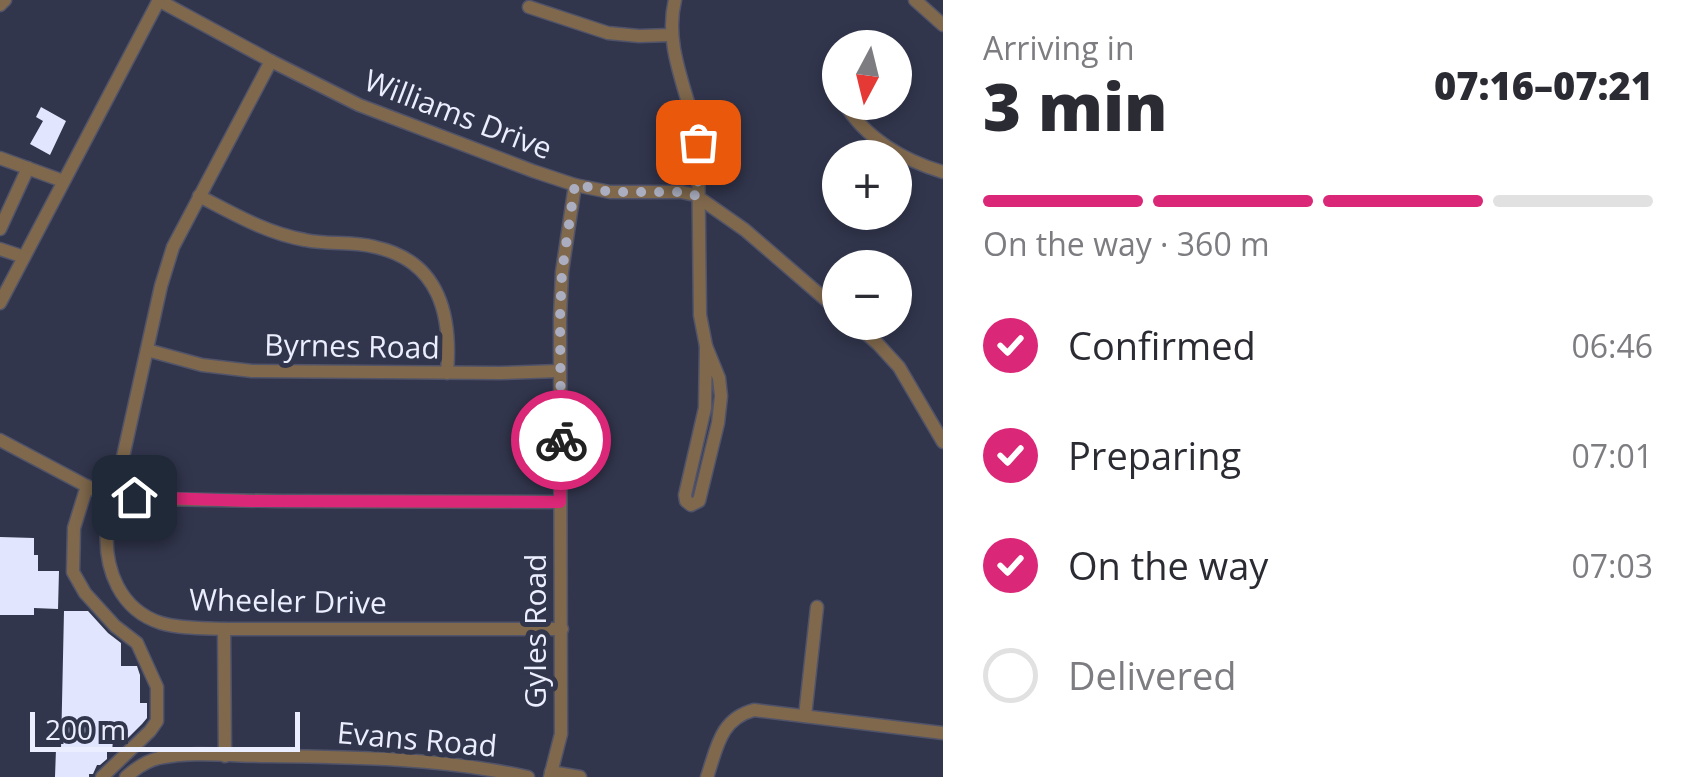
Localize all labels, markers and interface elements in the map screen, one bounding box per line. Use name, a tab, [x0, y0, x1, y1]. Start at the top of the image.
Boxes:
text: Arriving in	[983, 26, 1135, 69]
north arrow	[822, 30, 912, 120]
map controls	[822, 30, 912, 340]
street label: Williams Drive	[359, 59, 558, 168]
text: 07:16–07:21	[1434, 59, 1653, 111]
text: 3 min	[983, 62, 1168, 150]
pin	[656, 100, 741, 185]
icon: bag	[671, 115, 726, 170]
button: +	[822, 140, 912, 230]
text: On the way · 360 m	[983, 222, 1270, 265]
button: −	[822, 250, 912, 340]
icon: check	[983, 318, 1038, 373]
text: Confirmed	[1068, 319, 1256, 371]
street label: Byrnes Road	[264, 323, 440, 368]
text: 06:46	[1571, 324, 1653, 367]
courier	[511, 390, 611, 490]
icon: bike	[534, 413, 589, 468]
icon: check	[983, 428, 1038, 483]
text: Preparing	[1068, 429, 1241, 481]
text: 07:01	[1571, 434, 1653, 477]
pin	[92, 455, 177, 540]
icon: home	[107, 470, 162, 525]
icon: check	[983, 538, 1038, 593]
text: On the way	[1068, 539, 1268, 591]
text: 07:03	[1571, 544, 1653, 587]
street label: Gyles Road	[514, 554, 555, 708]
street label: Wheeler Drive	[189, 578, 387, 623]
text: Delivered	[1068, 649, 1237, 701]
scale bar	[30, 707, 300, 752]
text: 200 m	[45, 710, 126, 748]
street label: Evans Road	[335, 711, 499, 766]

